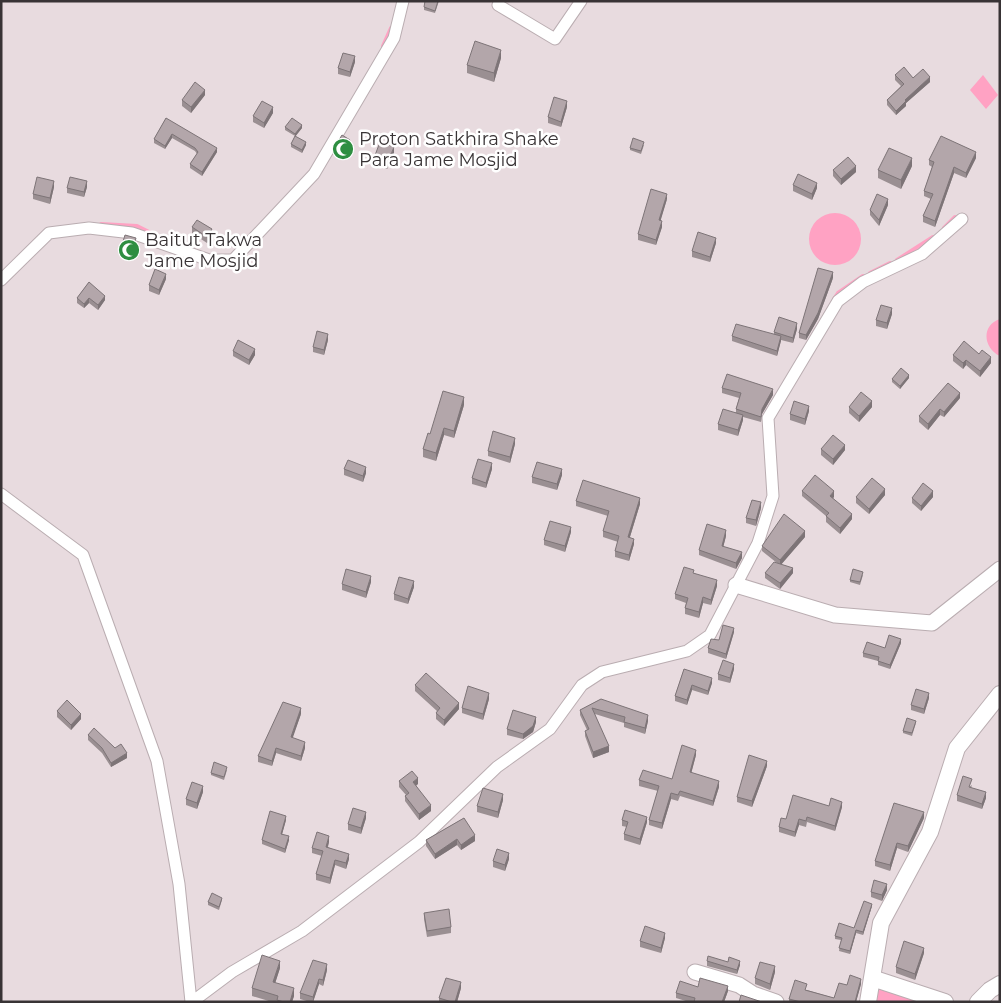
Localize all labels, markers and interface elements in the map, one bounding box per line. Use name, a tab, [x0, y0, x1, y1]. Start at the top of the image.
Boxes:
place label: Proton Satkhira Shake Para Jame Mosjid	[359, 128, 559, 171]
mosque icon: Proton Satkhira Shake Para Jame Mosjid	[331, 137, 355, 161]
place label: Baitut Takwa Jame Mosjid	[144, 229, 262, 272]
mosque icon: Baitut Takwa Jame Mosjid	[117, 238, 141, 262]

